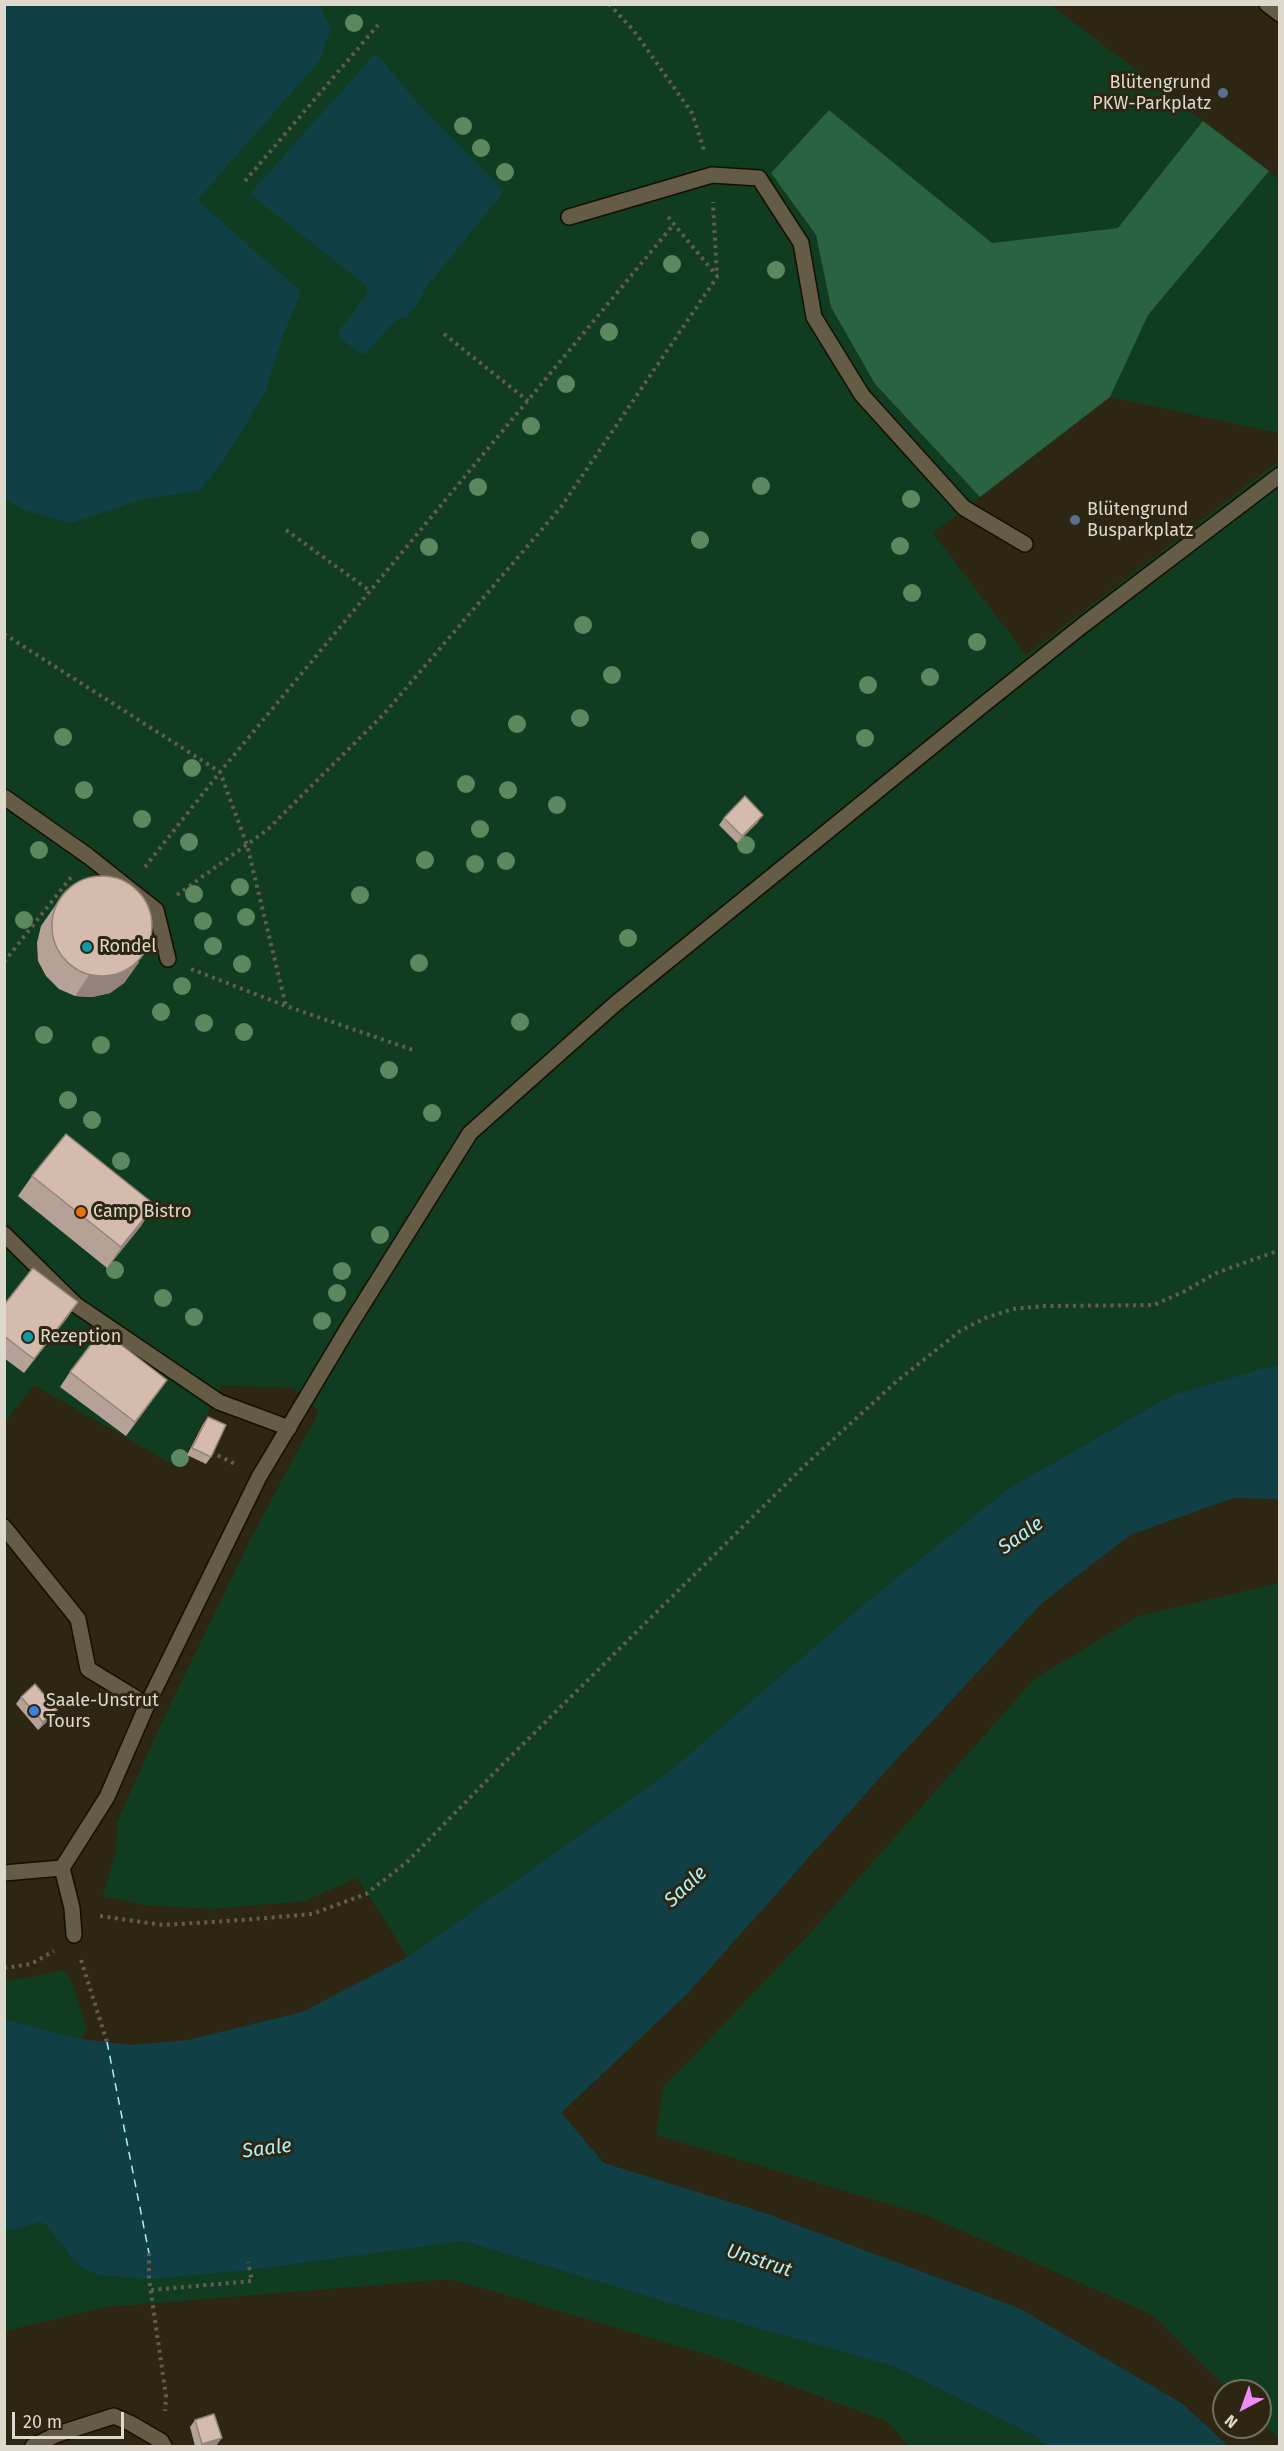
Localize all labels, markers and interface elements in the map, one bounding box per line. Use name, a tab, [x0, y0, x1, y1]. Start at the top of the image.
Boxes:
place label: Blütengrund PKW-Parkplatz	[1092, 72, 1211, 115]
marker: Blütengrund PKW-Parkplatz	[1216, 86, 1230, 100]
place label: Blütengrund Busparkplatz	[1087, 499, 1193, 542]
marker: Blütengrund Busparkplatz	[1068, 513, 1082, 527]
place label: Rondel	[99, 936, 157, 958]
marker: Rondel	[80, 940, 94, 954]
place label: Camp Bistro	[93, 1201, 191, 1223]
marker: Camp Bistro	[74, 1205, 88, 1219]
place label: Rezeption	[40, 1326, 121, 1348]
marker: Rezeption	[21, 1330, 35, 1344]
water label: Saale	[994, 1512, 1048, 1560]
place label: Saale-Unstrut Tours	[46, 1690, 159, 1732]
marker: Saale-Unstrut Tours	[27, 1704, 41, 1718]
water label: Saale	[660, 1861, 712, 1913]
water label: Saale	[241, 2134, 293, 2164]
water label: Unstrut	[723, 2239, 795, 2283]
north arrow	[1212, 2379, 1272, 2439]
scale bar	[15, 2400, 128, 2438]
text: 20 m	[23, 2411, 62, 2433]
text: N	[1221, 2411, 1241, 2432]

